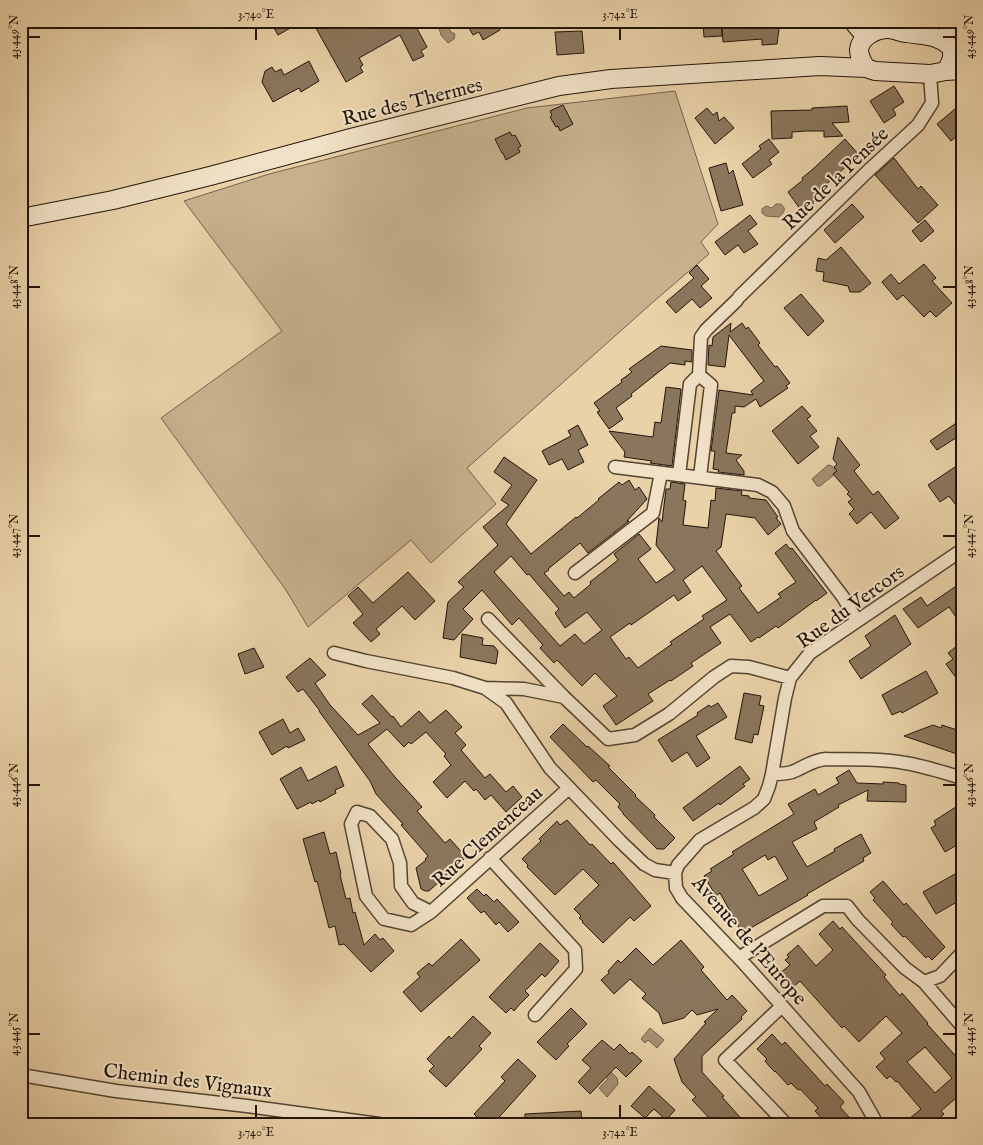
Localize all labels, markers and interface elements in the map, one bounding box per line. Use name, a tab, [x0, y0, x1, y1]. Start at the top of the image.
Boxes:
text: 3.740°E	[238, 7, 274, 22]
text: 3.742°E	[602, 7, 638, 22]
text: 43.449°N	[7, 14, 22, 59]
text: 43.449°N	[962, 14, 977, 59]
street label: Rue des Thermes	[340, 73, 485, 132]
street label: Rue de la Pensée	[778, 122, 894, 236]
text: 43.448°N	[7, 265, 22, 309]
text: 43.448°N	[962, 265, 977, 309]
text: 43.447°N	[7, 513, 22, 558]
text: 43.447°N	[962, 513, 977, 558]
street label: Rue du Vercors	[792, 560, 909, 655]
text: 43.446°N	[7, 762, 22, 807]
text: 43.446°N	[962, 762, 977, 807]
street label: Rue Clemenceau	[428, 781, 548, 893]
street label: Avenue de l'Europe	[685, 871, 812, 1011]
text: 43.445°N	[7, 1012, 22, 1056]
text: 43.445°N	[962, 1012, 977, 1056]
street label: Chemin des Vignaux	[102, 1059, 274, 1104]
text: 3.740°E	[238, 1125, 274, 1140]
text: 3.742°E	[602, 1125, 638, 1140]

